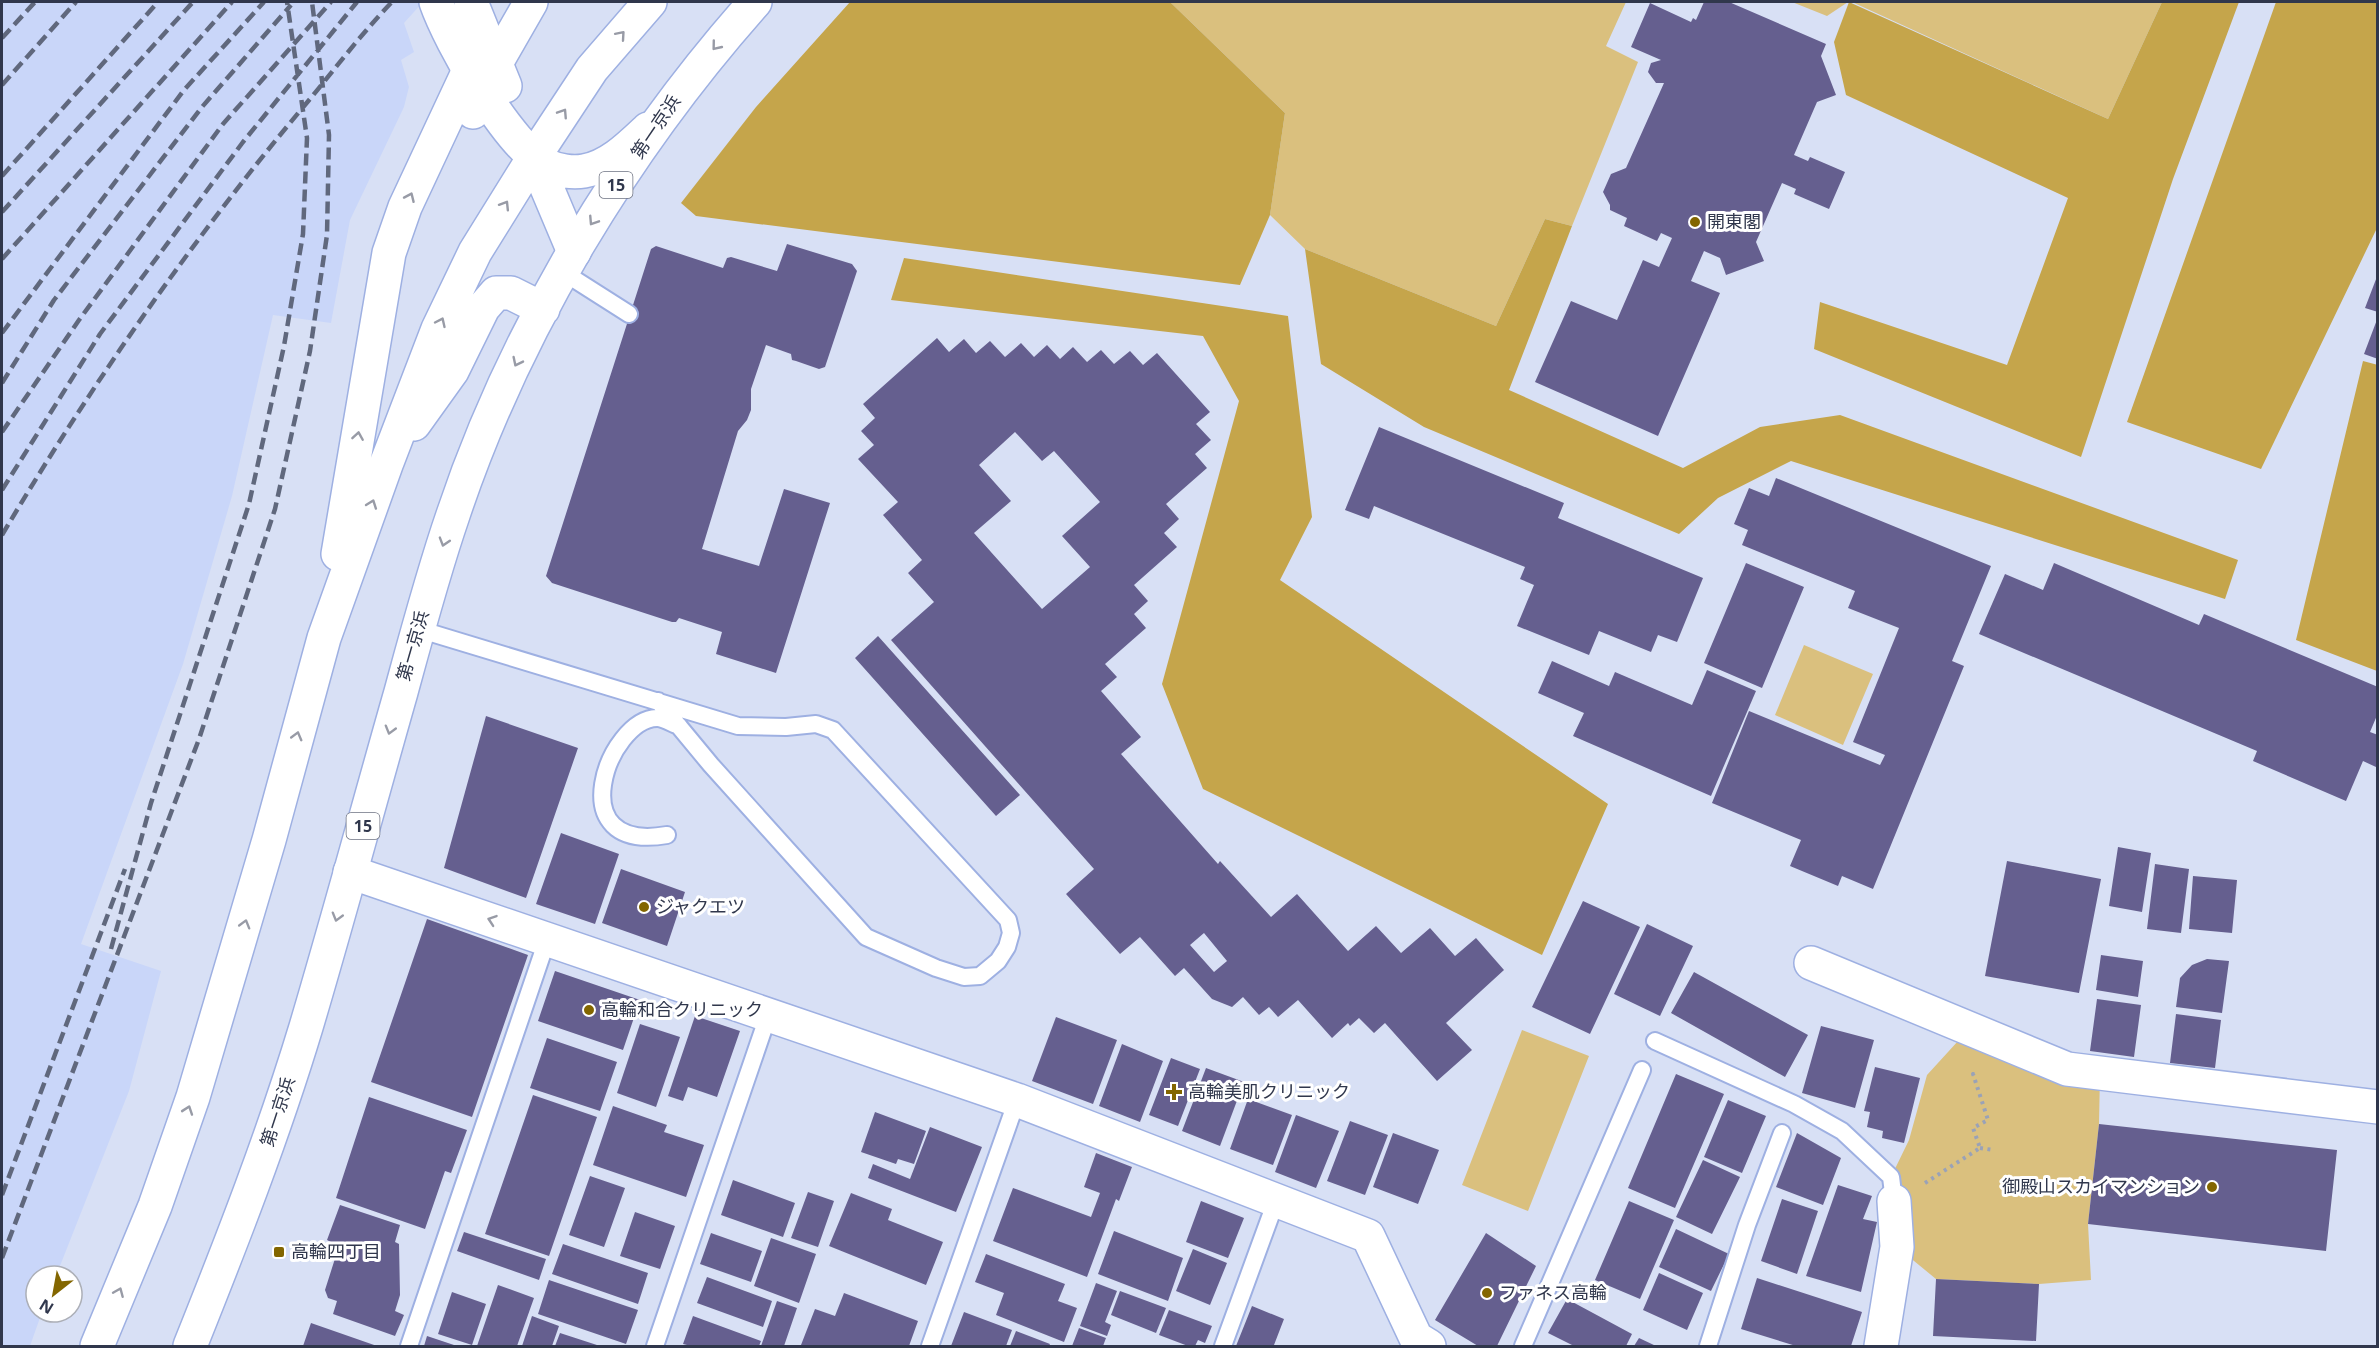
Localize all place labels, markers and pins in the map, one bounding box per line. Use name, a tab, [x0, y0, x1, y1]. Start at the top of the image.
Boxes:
place label: 開東閣	[1707, 209, 1761, 233]
marker: 開東閣	[1688, 215, 1702, 229]
place label: ジャクエツ	[656, 894, 745, 918]
marker: ジャクエツ	[637, 900, 651, 914]
place label: 高輪和合クリニック	[601, 997, 763, 1021]
marker: 高輪和合クリニック	[582, 1003, 596, 1017]
place label: 高輪美肌クリニック	[1188, 1079, 1350, 1103]
marker: 高輪美肌クリニック	[1165, 1083, 1183, 1101]
place label: 御殿山スカイマンション	[2002, 1174, 2200, 1198]
marker: 御殿山スカイマンション	[2205, 1180, 2219, 1194]
place label: 高輪四丁目	[291, 1239, 381, 1263]
marker: 高輪四丁目	[272, 1245, 286, 1259]
place label: ファネス高輪	[1499, 1280, 1607, 1304]
marker: ファネス高輪	[1480, 1286, 1494, 1300]

